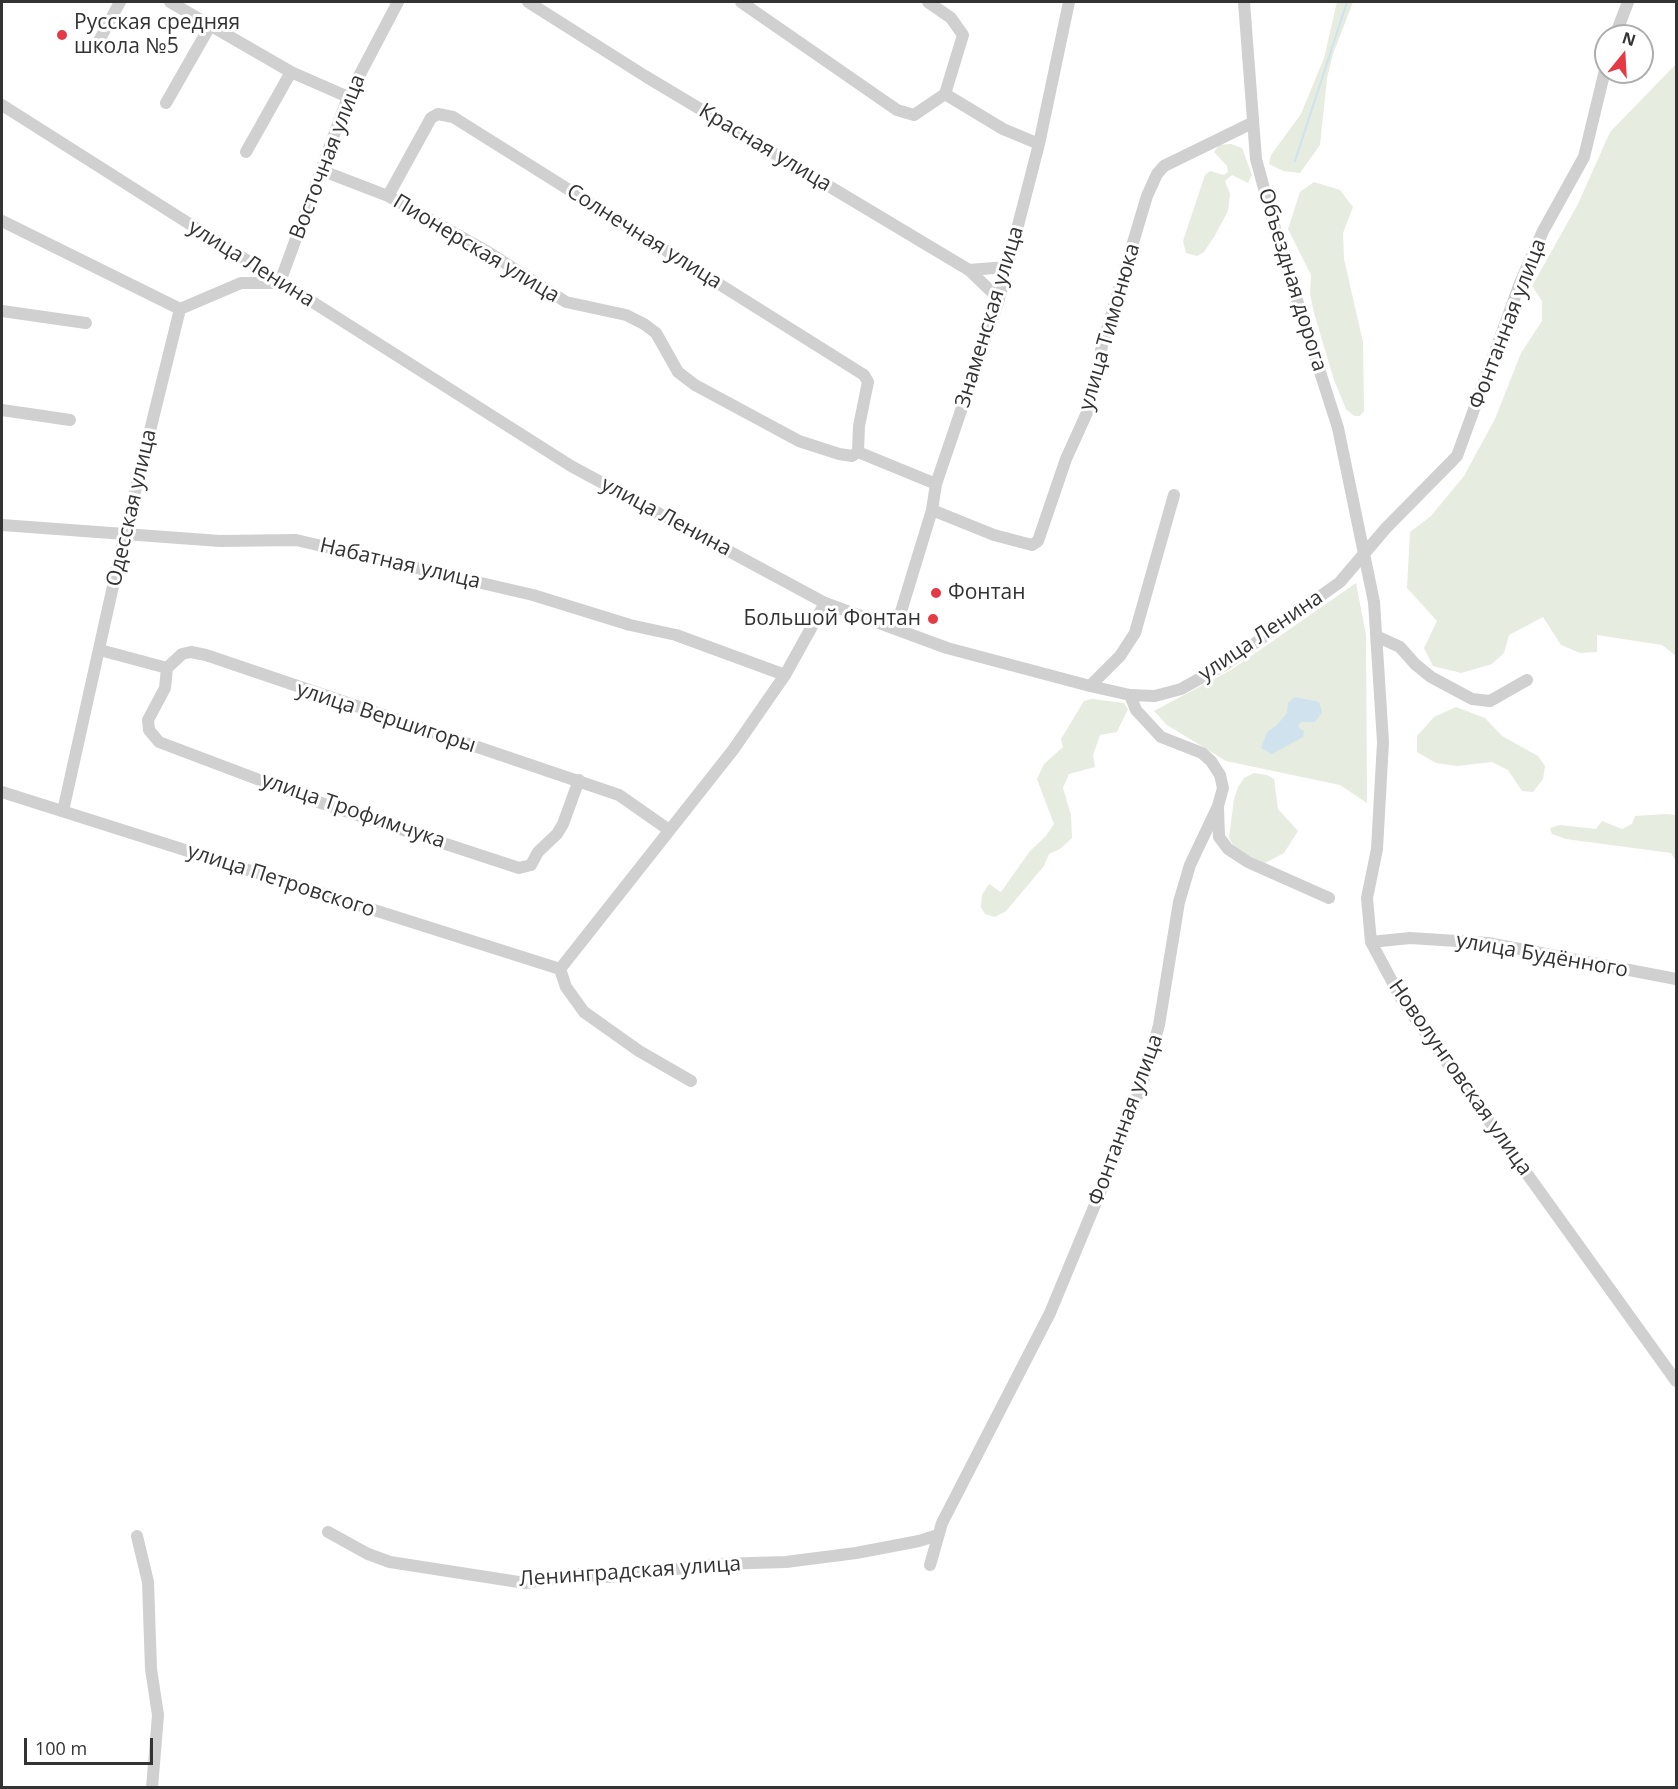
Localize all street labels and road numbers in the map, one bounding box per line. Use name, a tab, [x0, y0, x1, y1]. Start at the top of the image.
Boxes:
street label: Восточная улица	[285, 71, 371, 243]
street label: Красная улица	[694, 99, 836, 197]
street label: Солнечная улица	[562, 179, 726, 295]
street label: Объездная дорога	[1252, 185, 1332, 375]
street label: Пионерская улица	[388, 189, 564, 309]
street label: улица Ленина	[183, 215, 319, 313]
street label: Знаменская улица	[950, 223, 1030, 411]
street label: Фонтанная улица	[1464, 235, 1552, 413]
street label: улица Тимонюка	[1074, 241, 1146, 413]
street label: Одесская улица	[102, 427, 162, 589]
street label: улица Ленина	[596, 472, 736, 562]
street label: Набатная улица	[317, 533, 483, 595]
street label: улица Ленина	[1194, 585, 1328, 687]
street label: улица Вершигоры	[293, 677, 479, 759]
street label: улица Трофимчука	[258, 768, 448, 854]
street label: улица Петровского	[184, 839, 378, 923]
street label: улица Будённого	[1454, 928, 1630, 984]
street label: Новолунговская улица	[1383, 975, 1537, 1181]
street label: Фонтанная улица	[1083, 1031, 1169, 1209]
street label: Ленинградская улица	[518, 1552, 742, 1592]

